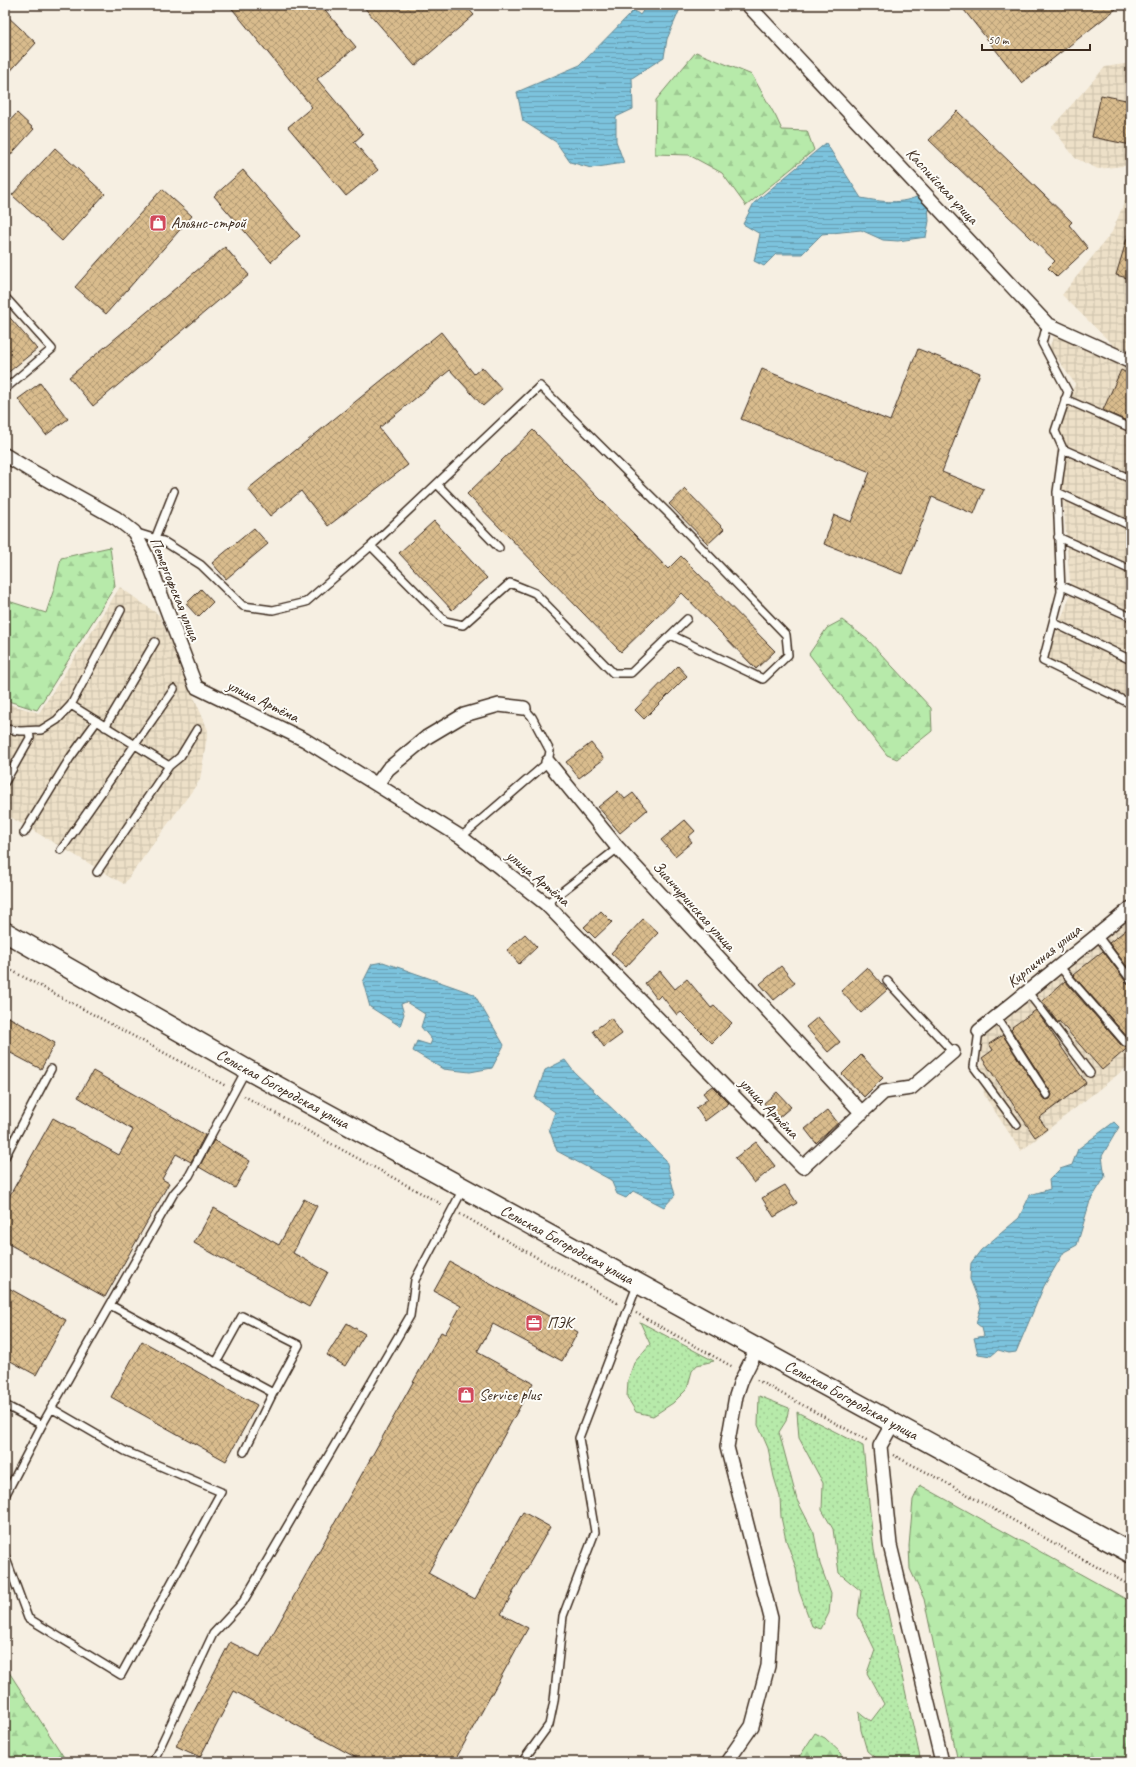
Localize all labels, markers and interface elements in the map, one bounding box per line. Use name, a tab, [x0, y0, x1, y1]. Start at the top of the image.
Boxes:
scale bar	[982, 26, 1090, 52]
text: 50 m	[988, 32, 1010, 48]
street label: Каспийская улица	[901, 144, 984, 230]
shop icon: Альянс-строй	[148, 213, 168, 233]
place label: Альянс-строй	[171, 213, 247, 233]
street label: Петергофская улица	[145, 534, 205, 645]
street label: улица Артёма	[223, 675, 303, 727]
street label: улица Артёма	[501, 845, 575, 911]
street label: Зианчуринская улица	[648, 857, 741, 956]
street label: Кирпичная улица	[1003, 919, 1086, 992]
street label: Сельская Богородская улица	[213, 1044, 354, 1134]
street label: улица Артёма	[734, 1072, 804, 1143]
street label: Сельская Богородская улица	[497, 1200, 638, 1290]
office icon: ПЭК	[524, 1313, 544, 1333]
place label: ПЭК	[547, 1313, 575, 1333]
street label: Сельская Богородская улица	[781, 1356, 923, 1445]
shop icon: Service plus	[456, 1385, 476, 1405]
place label: Service plus	[479, 1385, 542, 1405]

